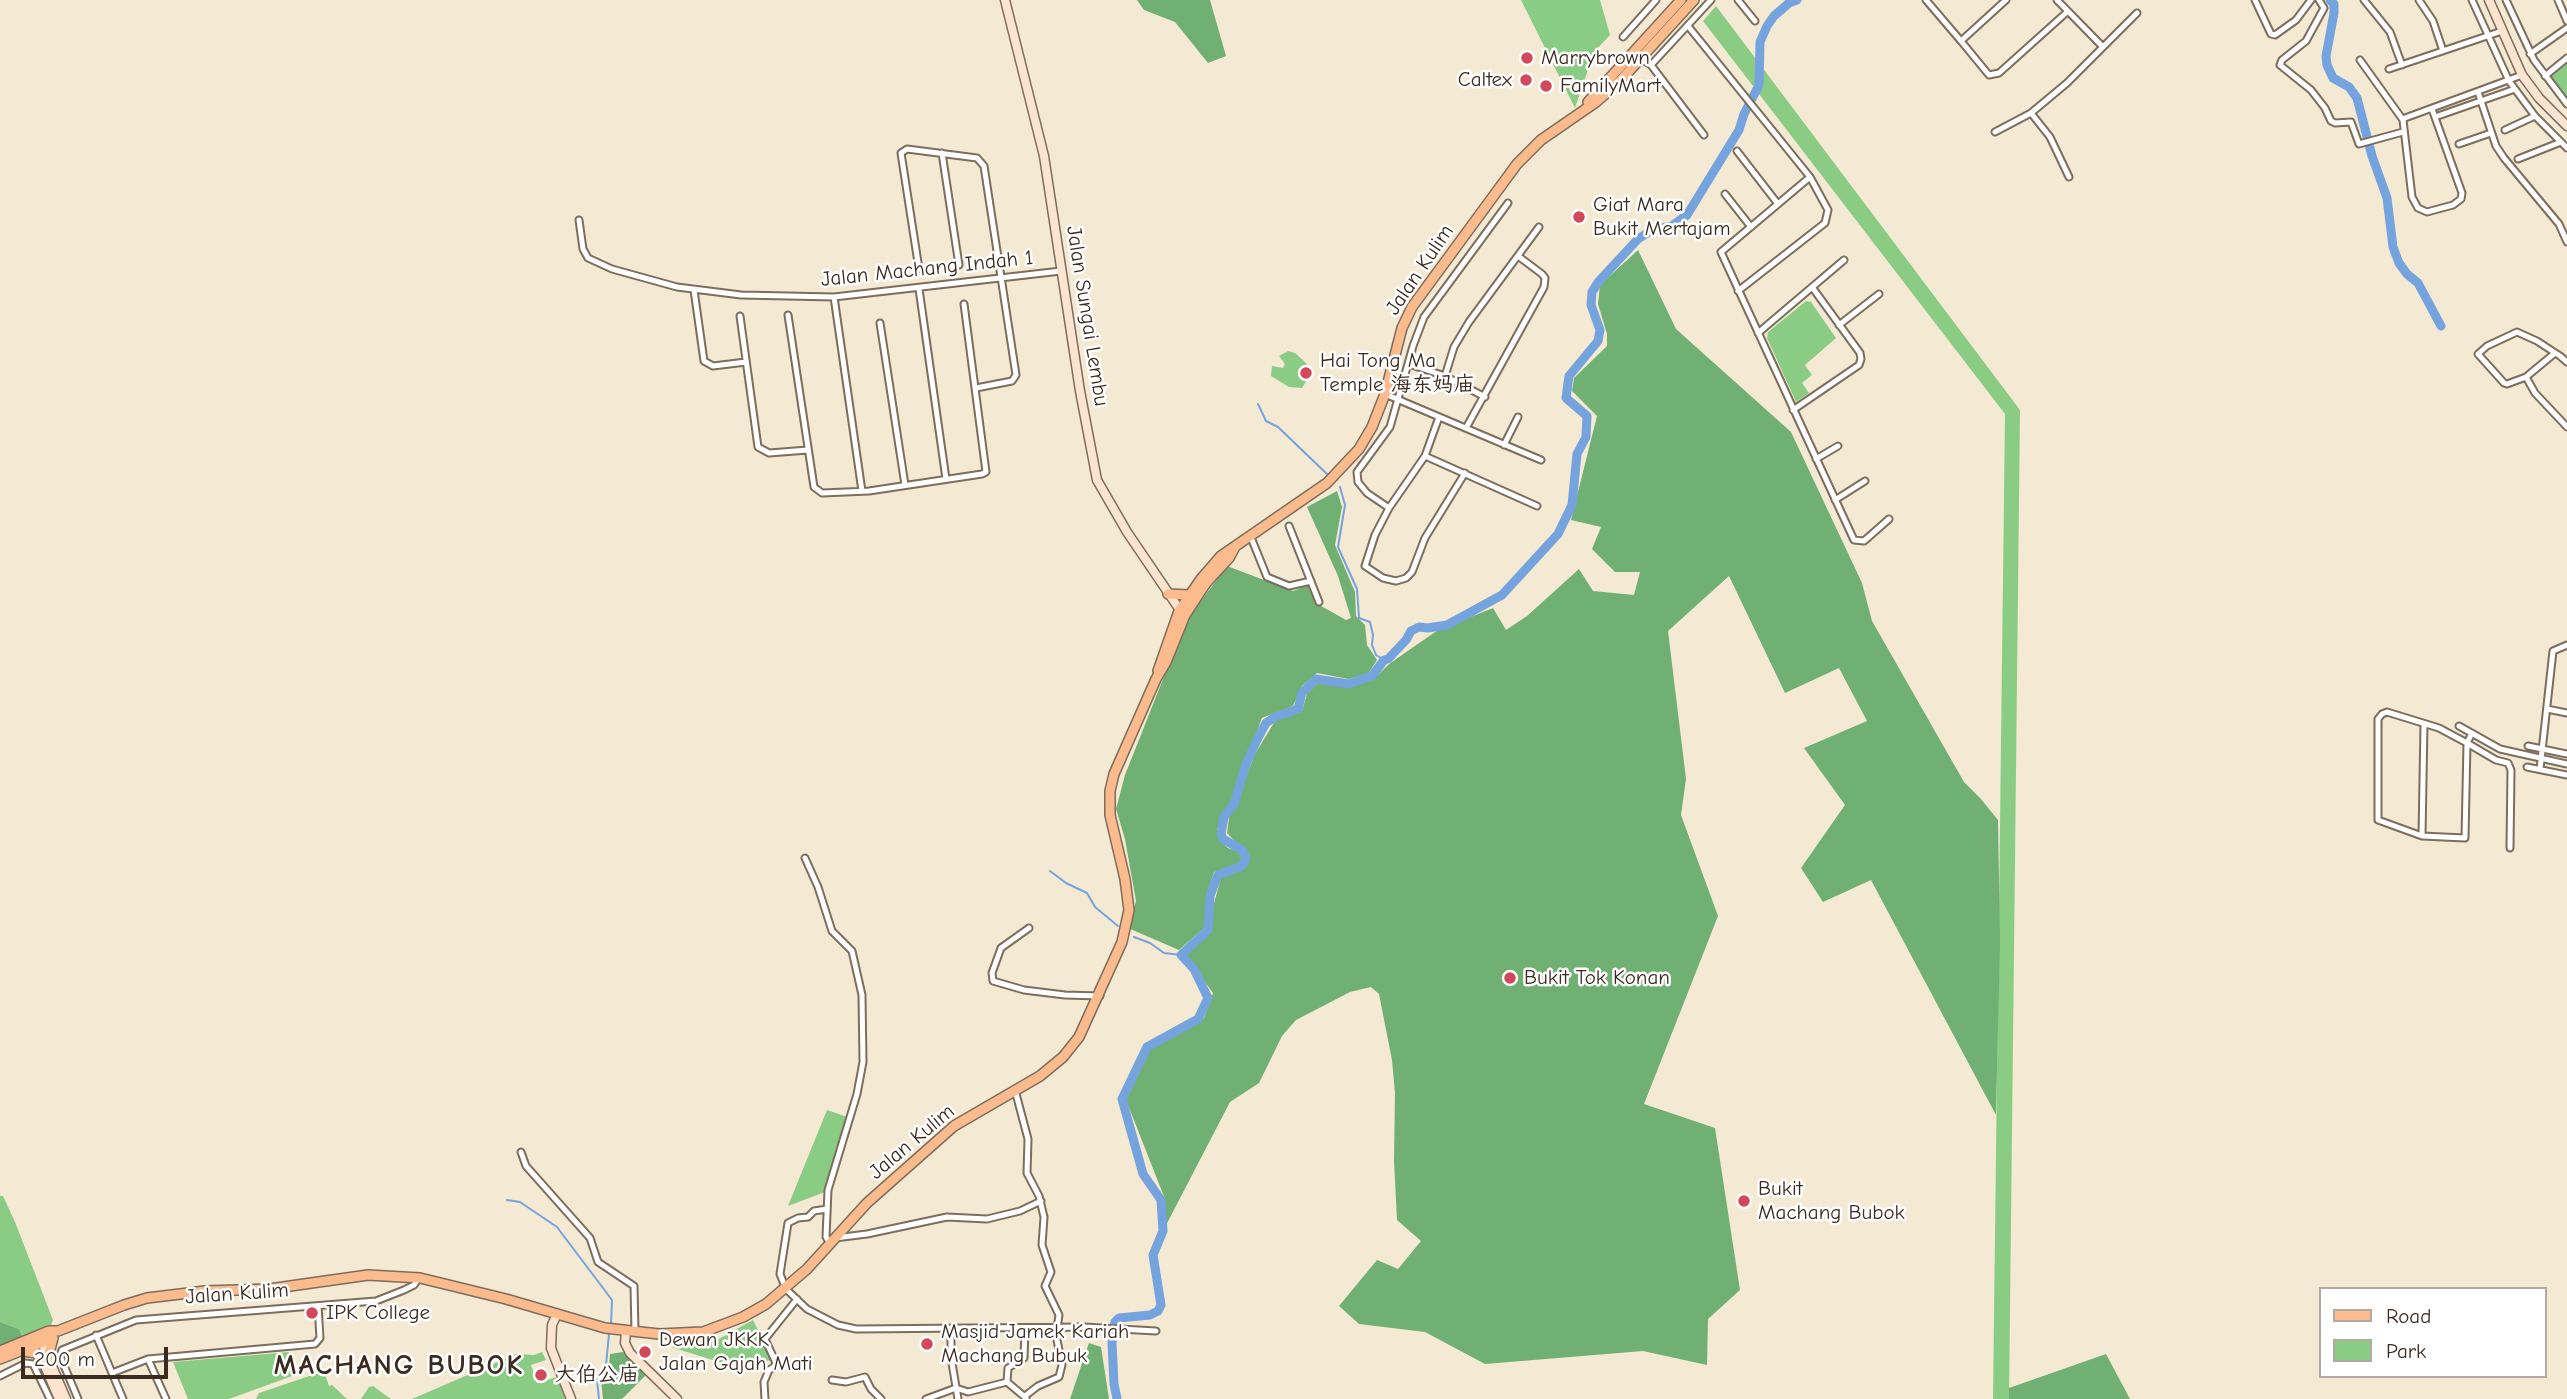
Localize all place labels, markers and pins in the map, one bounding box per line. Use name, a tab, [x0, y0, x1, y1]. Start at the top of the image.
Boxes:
place label: Marrybrown	[1541, 45, 1650, 71]
marker: Marrybrown	[1519, 50, 1535, 66]
place label: Caltex	[1458, 67, 1512, 93]
marker: Caltex	[1518, 72, 1534, 88]
place label: FamilyMart	[1560, 73, 1661, 99]
marker: FamilyMart	[1538, 78, 1554, 94]
place label: Giat Mara Bukit Mertajam	[1593, 192, 1731, 242]
marker: Giat Mara Bukit Mertajam	[1571, 209, 1587, 225]
place label: Hai Tong Ma Temple 海东妈庙	[1320, 348, 1474, 398]
marker: Hai Tong Ma Temple 海东妈庙	[1298, 365, 1314, 381]
place label: Bukit Tok Konan	[1524, 965, 1670, 991]
marker: Bukit Tok Konan	[1502, 970, 1518, 986]
place label: Bukit Machang Bubok	[1758, 1176, 1905, 1226]
marker: Bukit Machang Bubok	[1736, 1193, 1752, 1209]
place label: IPK College	[326, 1300, 430, 1326]
marker: IPK College	[304, 1305, 320, 1321]
place label: Masjid Jamek Kariah Machang Bubuk	[941, 1319, 1129, 1369]
place label: Dewan JKKK Jalan Gajah Mati	[659, 1327, 813, 1377]
marker: Masjid Jamek Kariah Machang Bubuk	[919, 1336, 935, 1352]
marker: Dewan JKKK Jalan Gajah Mati	[637, 1344, 653, 1360]
place label: 大伯公庙	[555, 1362, 639, 1388]
marker: 大伯公庙	[533, 1367, 549, 1383]

